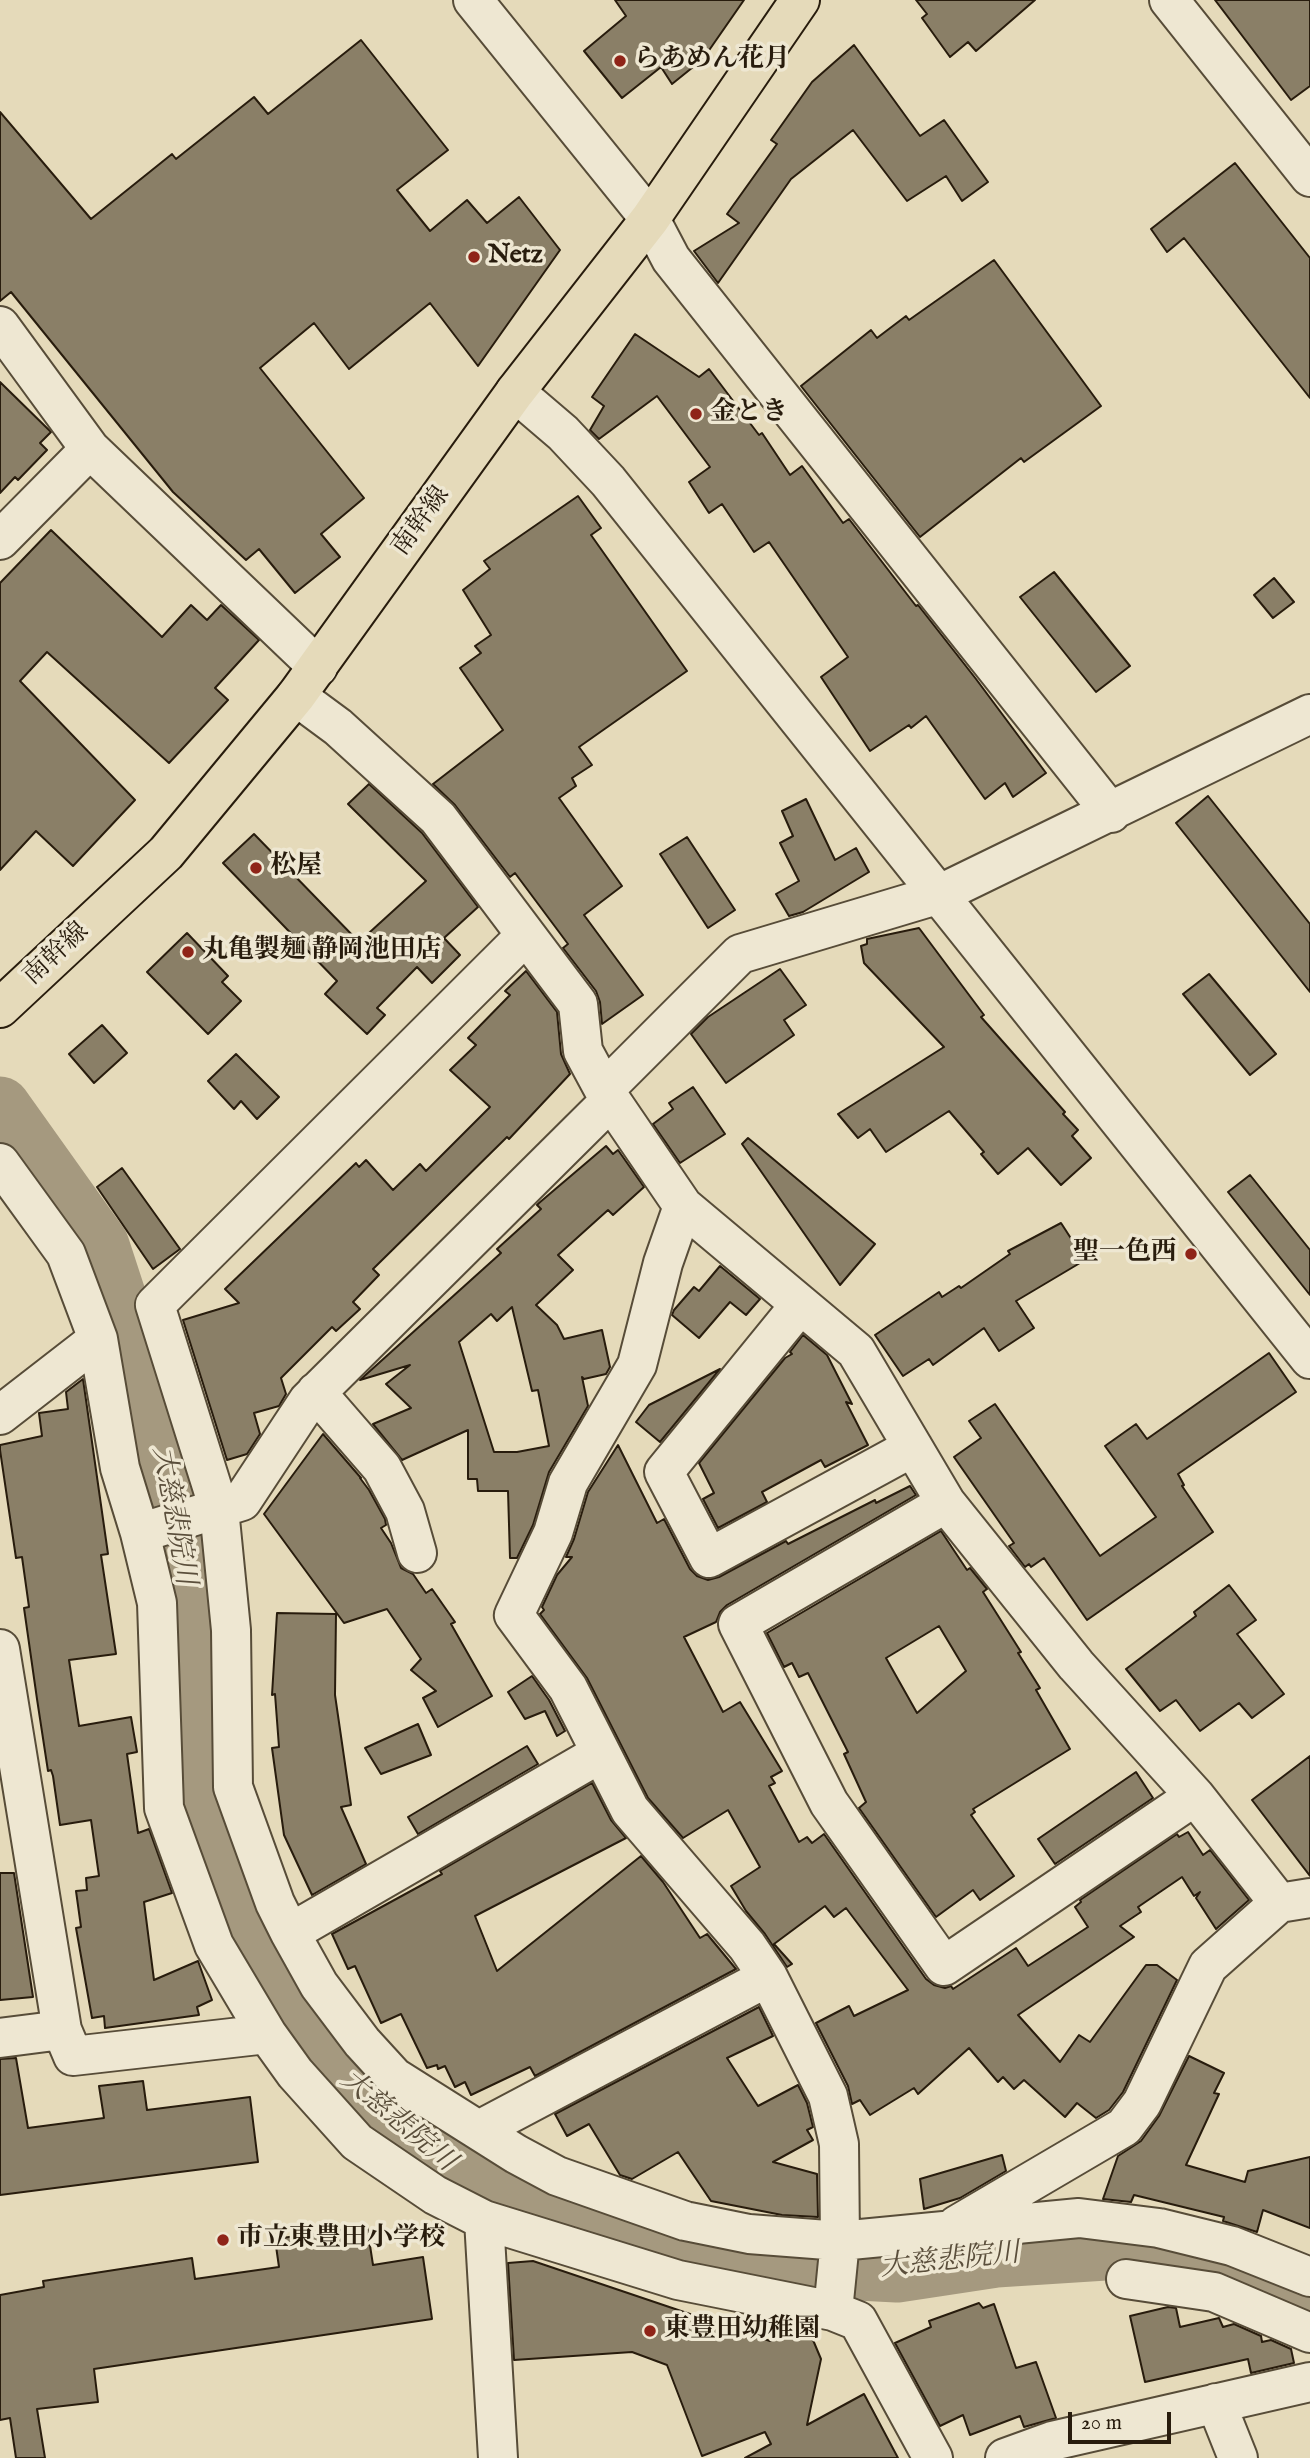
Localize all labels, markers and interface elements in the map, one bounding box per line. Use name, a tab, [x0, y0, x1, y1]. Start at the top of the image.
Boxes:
place label: らあめん花月	[634, 45, 790, 77]
marker: らあめん花月	[612, 53, 628, 69]
place label: Netz	[488, 241, 543, 273]
marker: Netz	[466, 249, 482, 265]
place label: 金とき	[710, 398, 788, 430]
marker: 金とき	[688, 406, 704, 422]
street label: 南幹線	[386, 481, 458, 563]
place label: 松屋	[270, 852, 322, 884]
marker: 松屋	[248, 860, 264, 876]
street label: 南幹線	[18, 917, 96, 993]
place label: 丸亀製麺 静岡池田店	[202, 936, 442, 968]
marker: 丸亀製麺 静岡池田店	[180, 944, 196, 960]
place label: 聖一色西	[1073, 1238, 1177, 1270]
marker: 聖一色西	[1183, 1246, 1199, 1262]
water label: 大慈悲院川	[143, 1444, 201, 1588]
water label: 大慈悲院川	[333, 2064, 461, 2180]
place label: 市立東豊田小学校	[237, 2224, 445, 2256]
marker: 市立東豊田小学校	[215, 2232, 231, 2248]
water label: 大慈悲院川	[879, 2238, 1021, 2286]
place label: 東豊田幼稚園	[664, 2315, 820, 2347]
marker: 東豊田幼稚園	[642, 2323, 658, 2339]
scale bar	[1072, 2398, 1175, 2442]
text: 20 m	[1081, 2410, 1122, 2437]

